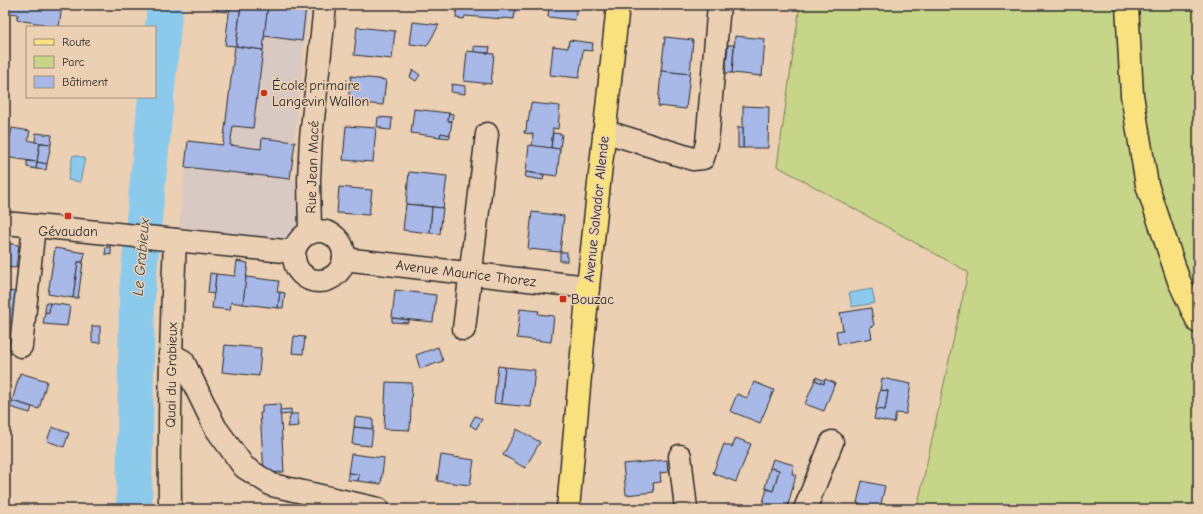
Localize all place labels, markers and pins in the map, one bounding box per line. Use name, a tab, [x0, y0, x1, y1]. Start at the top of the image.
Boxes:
place label: École primaire Langevin Wallon	[272, 77, 369, 110]
marker: École primaire Langevin Wallon	[259, 88, 269, 98]
marker: Gévaudan	[63, 211, 73, 221]
place label: Gévaudan	[38, 223, 98, 240]
place label: Bouzac	[571, 291, 614, 308]
marker: Bouzac	[558, 294, 568, 304]

